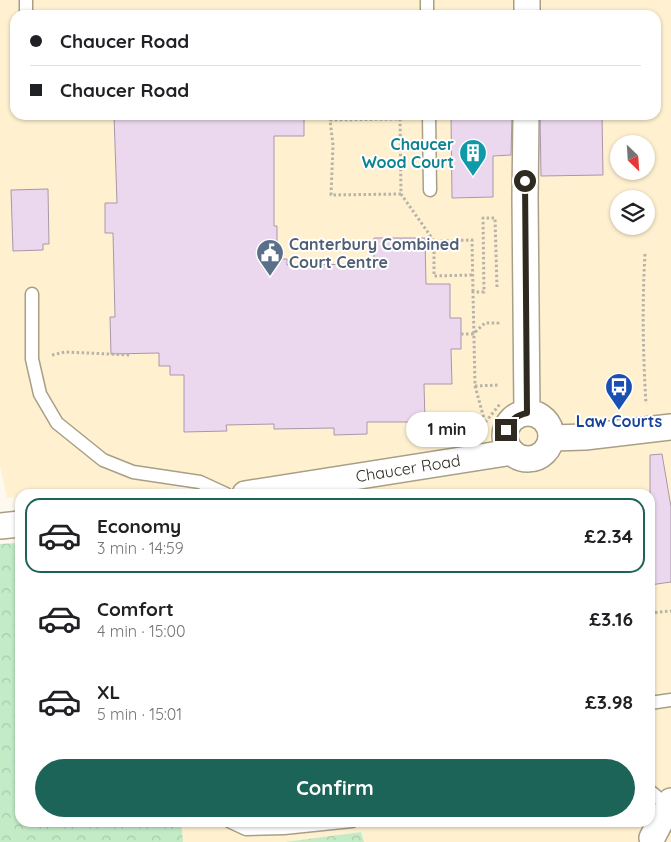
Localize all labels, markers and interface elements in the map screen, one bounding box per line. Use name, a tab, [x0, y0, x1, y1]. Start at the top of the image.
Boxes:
text: Chaucer Road	[60, 29, 189, 53]
text: Chaucer Road	[60, 78, 189, 102]
place label: Chaucer Wood Court	[362, 134, 454, 172]
north arrow	[610, 135, 655, 180]
map controls	[610, 135, 655, 235]
building icon: Chaucer Wood Court	[458, 138, 488, 177]
route start	[514, 170, 536, 192]
button: layers	[610, 190, 655, 235]
place label: Canterbury Combined Court Centre	[289, 234, 459, 272]
public building icon: Canterbury Combined Court Centre	[255, 238, 285, 277]
bus stop icon: Law Courts	[604, 372, 634, 411]
place label: Law Courts	[576, 411, 663, 431]
callout: 1 min	[406, 412, 488, 448]
text: 1 min	[428, 419, 466, 439]
route end	[495, 419, 517, 441]
street label: Chaucer Road	[354, 450, 462, 486]
icon: car	[37, 513, 82, 558]
text: Economy	[97, 514, 181, 538]
text: £2.34	[584, 524, 633, 548]
text: 3 min · 14:59	[97, 538, 184, 558]
icon: car	[37, 596, 82, 641]
text: Comfort	[97, 597, 174, 621]
text: £3.16	[589, 607, 633, 631]
text: 4 min · 15:00	[97, 621, 186, 641]
icon: car	[37, 679, 82, 724]
text: XL	[97, 680, 120, 704]
text: £3.98	[585, 690, 633, 714]
text: 5 min · 15:01	[97, 704, 182, 724]
button: Confirm	[35, 759, 635, 817]

